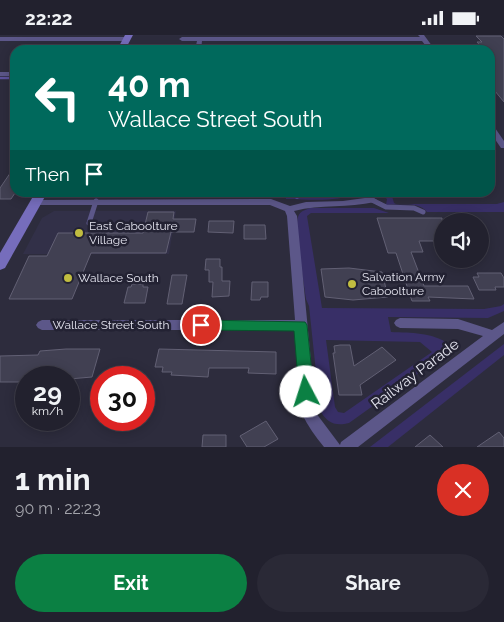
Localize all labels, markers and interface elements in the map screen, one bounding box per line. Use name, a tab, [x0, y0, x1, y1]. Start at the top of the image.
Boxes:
text: 22:22	[25, 7, 73, 29]
text: 40 m	[108, 64, 190, 105]
icon: left	[25, 65, 90, 130]
text: Wallace Street South	[108, 106, 323, 132]
icon: arrive	[80, 160, 108, 188]
text: Then	[25, 163, 70, 185]
map controls	[434, 213, 489, 268]
button: sound	[434, 213, 489, 268]
place label: East Caboolture Village	[89, 219, 178, 247]
marker: East Caboolture Village	[73, 227, 85, 239]
place label: Salvation Army Caboolture	[362, 270, 445, 298]
place label: Wallace South	[78, 271, 159, 285]
marker: Wallace South	[62, 272, 74, 284]
marker: Salvation Army Caboolture	[346, 278, 358, 290]
pin	[180, 304, 222, 346]
icon: arrive	[187, 311, 215, 339]
street label: Wallace Street South	[52, 318, 170, 332]
street label: Railway Parade	[367, 335, 463, 413]
position arrow	[279, 365, 331, 417]
speed limit sign: 30	[90, 366, 155, 431]
text: 29	[33, 377, 62, 407]
text: km/h	[32, 404, 63, 418]
text: 1 min	[15, 462, 91, 497]
button: close	[437, 464, 489, 516]
text: 90 m · 22:23	[15, 499, 101, 518]
button: Exit	[15, 554, 247, 612]
button: Share	[257, 554, 489, 612]

